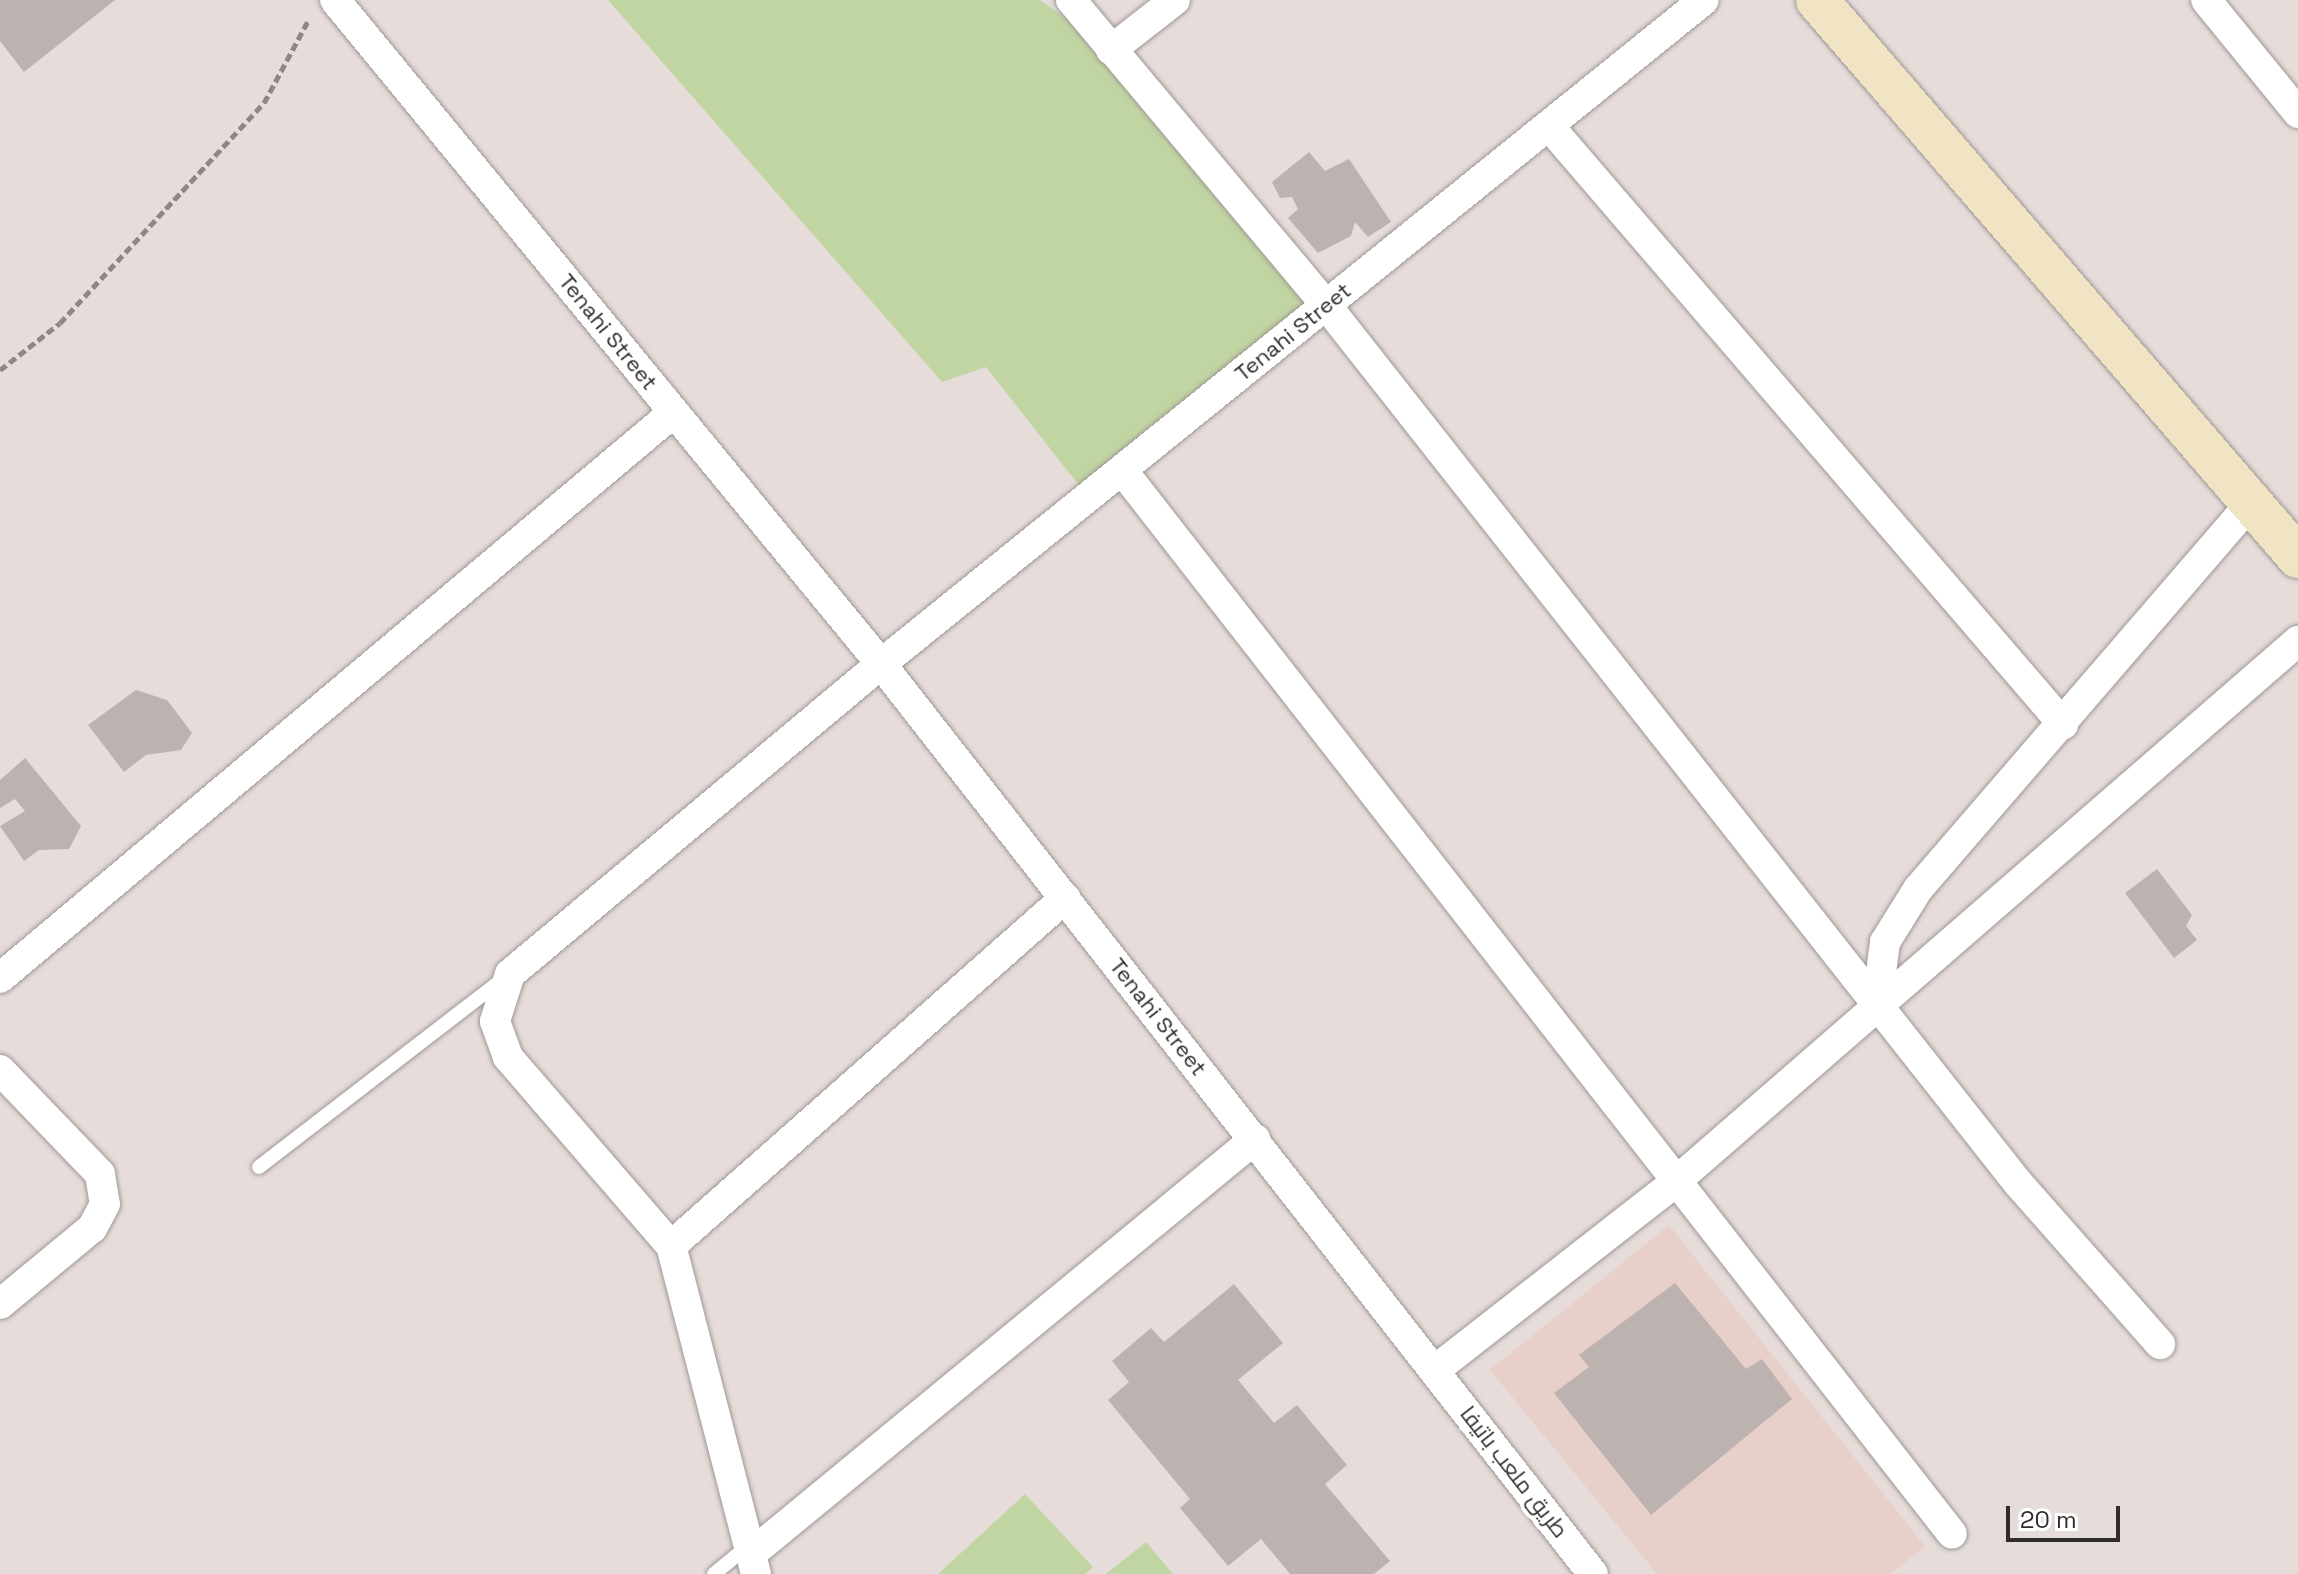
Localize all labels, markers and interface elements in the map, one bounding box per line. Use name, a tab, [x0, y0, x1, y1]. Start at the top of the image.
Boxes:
street label: Tenahi Street	[553, 269, 663, 395]
street label: Tenahi Street	[1230, 277, 1356, 387]
street label: Tenahi Street	[1104, 953, 1212, 1081]
street label: طريق ملعب باتيفا	[1454, 1401, 1574, 1543]
scale bar	[2010, 1490, 2124, 1540]
text: 20 m	[2020, 1504, 2077, 1535]

